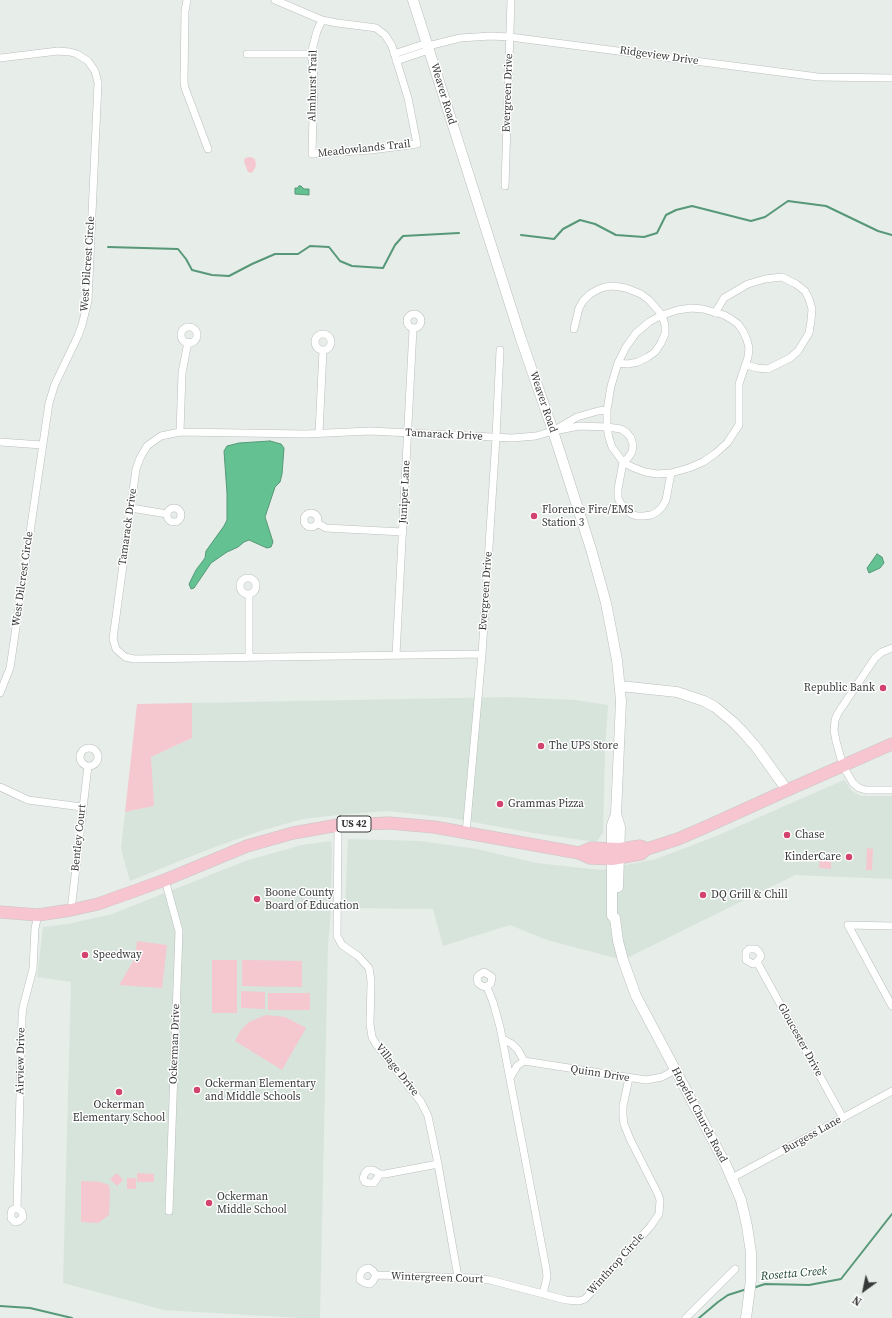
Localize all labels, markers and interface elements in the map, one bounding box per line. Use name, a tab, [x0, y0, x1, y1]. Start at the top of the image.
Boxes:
street label: Ridgeview Drive	[619, 44, 699, 68]
street label: Almhurst Trail	[306, 50, 320, 122]
street label: Evergreen Drive	[500, 53, 516, 133]
street label: Weaver Road	[427, 62, 459, 126]
street label: Meadowlands Trail	[317, 138, 411, 160]
street label: West Dilcrest Circle	[78, 216, 98, 312]
street label: Weaver Road	[526, 370, 560, 434]
street label: Tamarack Drive	[405, 426, 483, 444]
street label: Juniper Lane	[397, 460, 413, 524]
street label: Tamarack Drive	[116, 488, 140, 566]
place label: Florence Fire/EMS Station 3	[542, 503, 633, 529]
marker: Florence Fire/EMS Station 3	[529, 511, 539, 521]
street label: West Dilcrest Circle	[10, 531, 36, 627]
street label: Evergreen Drive	[477, 551, 495, 631]
place label: Republic Bank	[804, 681, 875, 695]
marker: Republic Bank	[878, 683, 888, 693]
place label: The UPS Store	[549, 739, 618, 753]
marker: The UPS Store	[536, 741, 546, 751]
place label: Grammas Pizza	[508, 797, 584, 811]
marker: Grammas Pizza	[495, 799, 505, 809]
street label: Bentley Court	[69, 804, 89, 872]
road number: US 42	[337, 816, 371, 832]
place label: Chase	[795, 828, 825, 842]
marker: Chase	[782, 830, 792, 840]
place label: KinderCare	[785, 850, 841, 864]
marker: KinderCare	[844, 852, 854, 862]
place label: Boone County Board of Education	[265, 886, 359, 912]
place label: DQ Grill & Chill	[711, 888, 788, 902]
marker: DQ Grill & Chill	[698, 890, 708, 900]
marker: Boone County Board of Education	[252, 894, 262, 904]
place label: Speedway	[93, 948, 142, 962]
marker: Speedway	[80, 950, 90, 960]
street label: Gloucester Drive	[774, 1001, 826, 1079]
street label: Ockerman Drive	[167, 1004, 183, 1084]
street label: Airview Drive	[14, 1027, 28, 1095]
street label: Village Drive	[373, 1041, 421, 1099]
street label: Quinn Drive	[569, 1063, 631, 1085]
street label: Hopeful Church Road	[668, 1065, 730, 1165]
place label: Ockerman Elementary and Middle Schools	[205, 1077, 316, 1103]
marker: Ockerman Elementary and Middle Schools	[192, 1085, 202, 1095]
marker: Ockerman Elementary School	[114, 1087, 124, 1097]
place label: Ockerman Elementary School	[73, 1098, 165, 1124]
street label: Burgess Lane	[780, 1113, 844, 1157]
place label: Ockerman Middle School	[217, 1190, 287, 1216]
marker: Ockerman Middle School	[204, 1198, 214, 1208]
street label: Winthrop Circle	[585, 1230, 647, 1298]
water label: Rosetta Creek	[760, 1264, 828, 1284]
street label: Wintergreen Court	[391, 1270, 483, 1286]
north arrow	[844, 1270, 884, 1310]
text: N	[850, 1292, 865, 1309]

